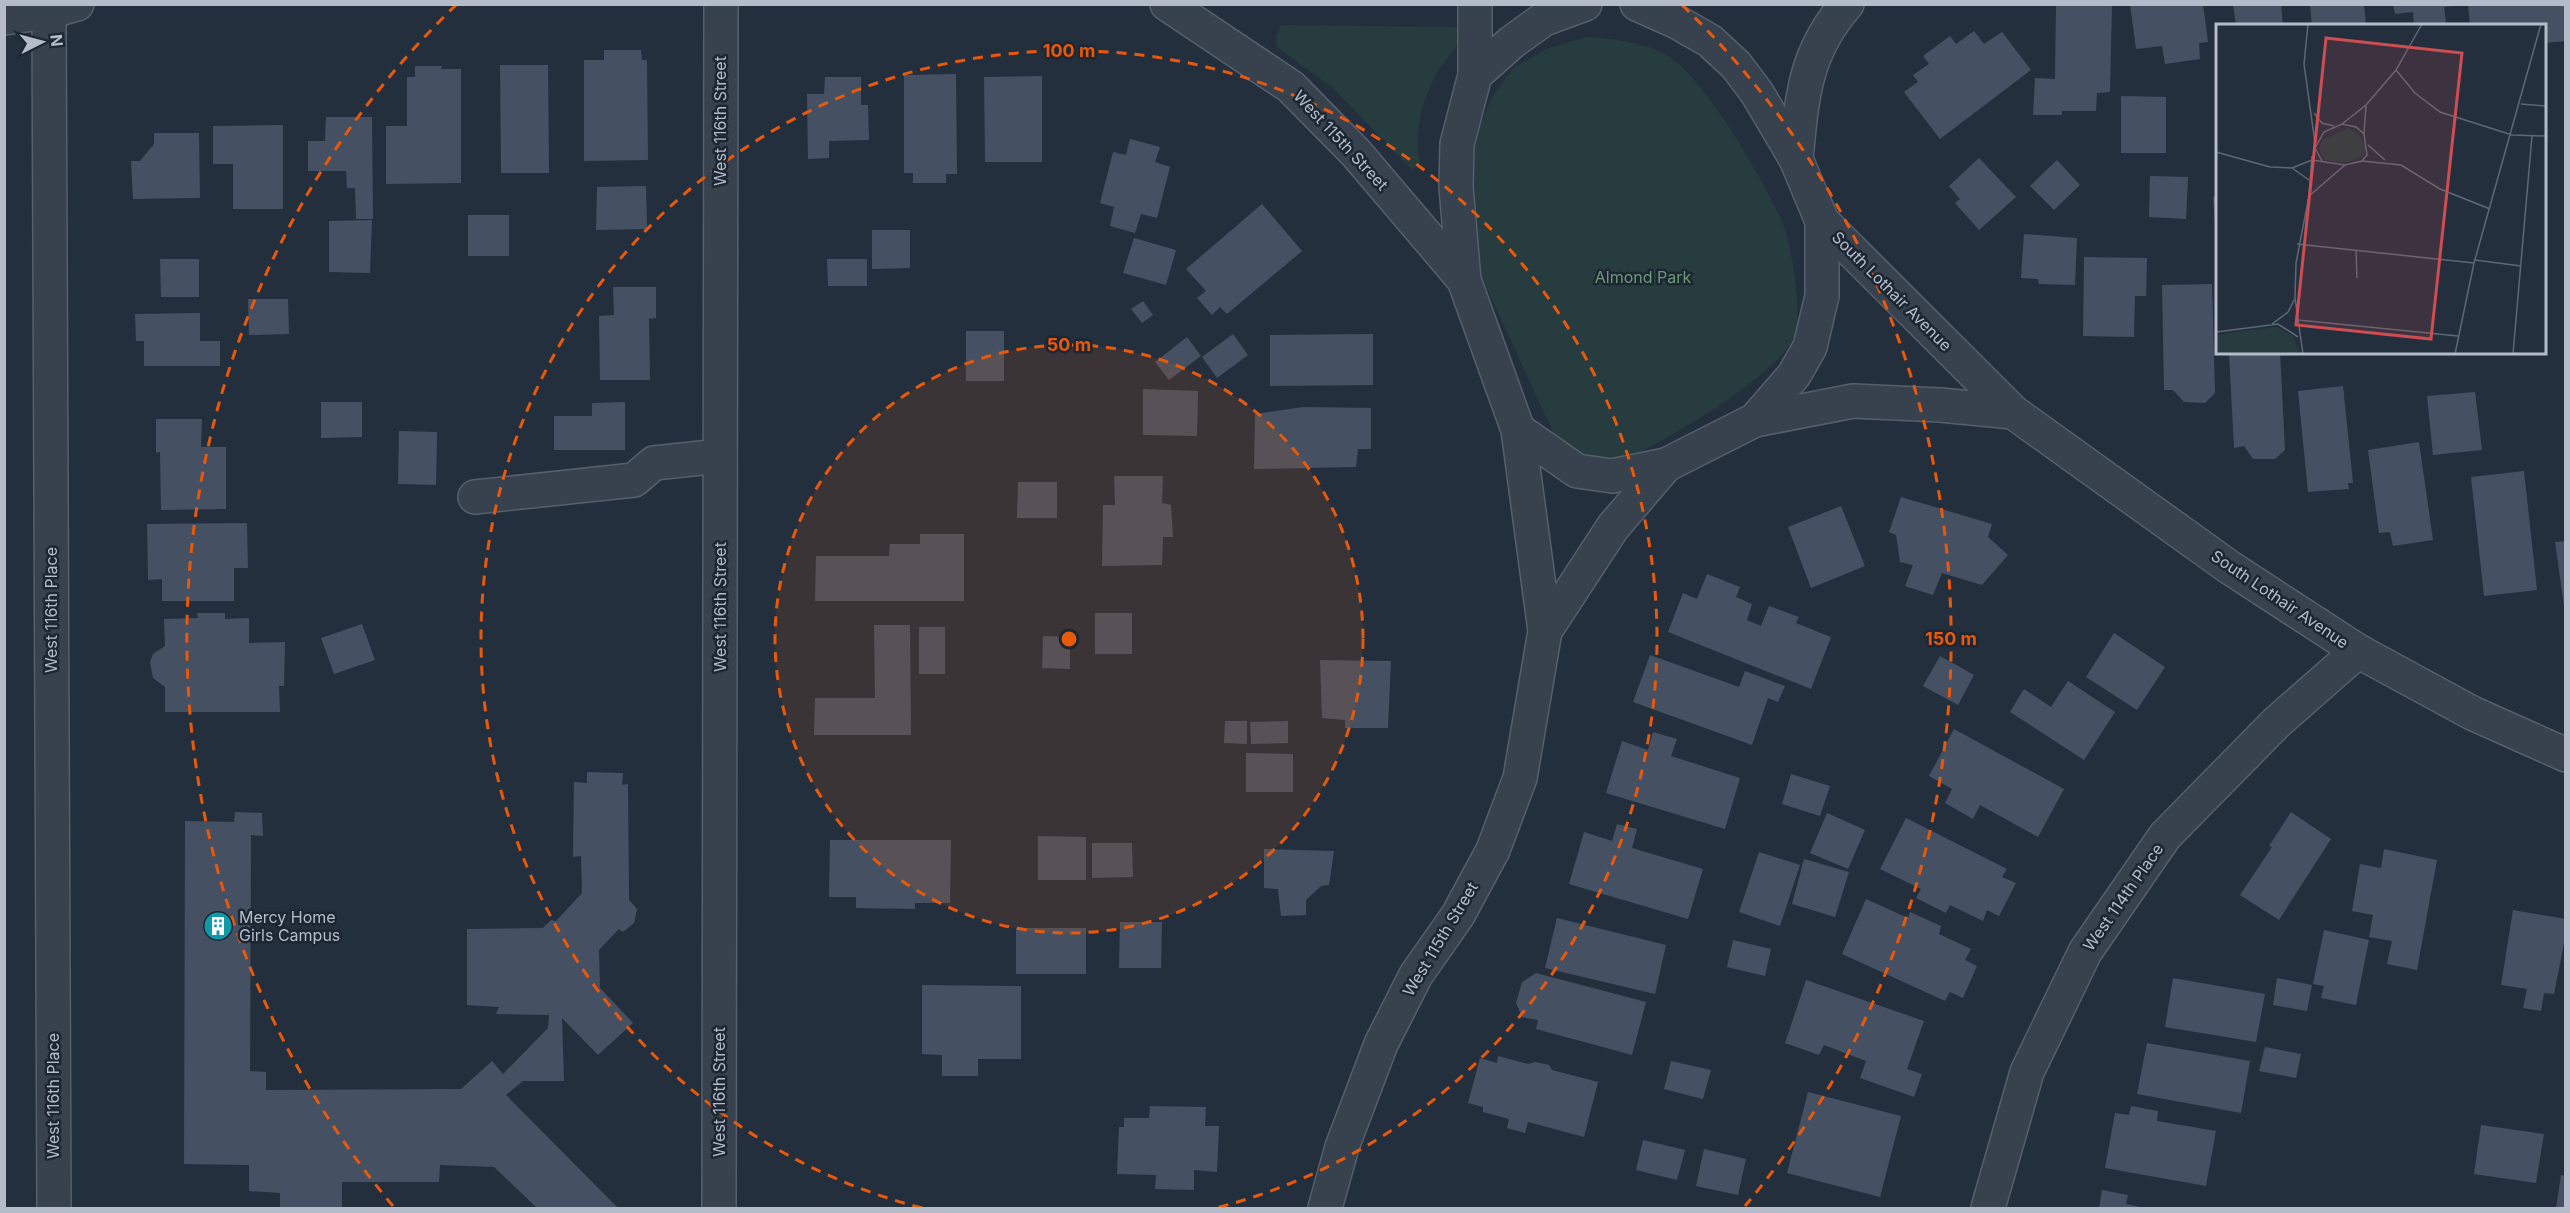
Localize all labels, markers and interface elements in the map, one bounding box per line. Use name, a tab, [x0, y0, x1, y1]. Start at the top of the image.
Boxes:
north arrow	[12, 12, 72, 72]
inset map	[2216, 24, 2546, 354]
text: N	[46, 33, 68, 48]
text: 100 m	[1043, 40, 1095, 61]
street label: West 116th Street	[710, 56, 730, 186]
street label: West 115th Street	[1290, 86, 1392, 194]
street label: South Lothair Avenue	[1828, 227, 1956, 355]
park label: Almond Park	[1595, 267, 1691, 287]
text: 50 m	[1047, 334, 1091, 355]
street label: West 116th Street	[710, 542, 730, 672]
street label: South Lothair Avenue	[2207, 546, 2353, 652]
street label: West 116th Place	[41, 547, 61, 673]
text: 150 m	[1925, 628, 1977, 649]
centre of rings	[1059, 629, 1079, 649]
street label: West 114th Place	[2079, 839, 2167, 955]
street label: West 115th Street	[1398, 878, 1482, 1000]
place label: Mercy Home Girls Campus	[239, 907, 340, 945]
building icon: Mercy Home Girls Campus	[202, 910, 234, 942]
street label: West 116th Street	[709, 1027, 729, 1157]
street label: West 116th Place	[43, 1033, 63, 1159]

